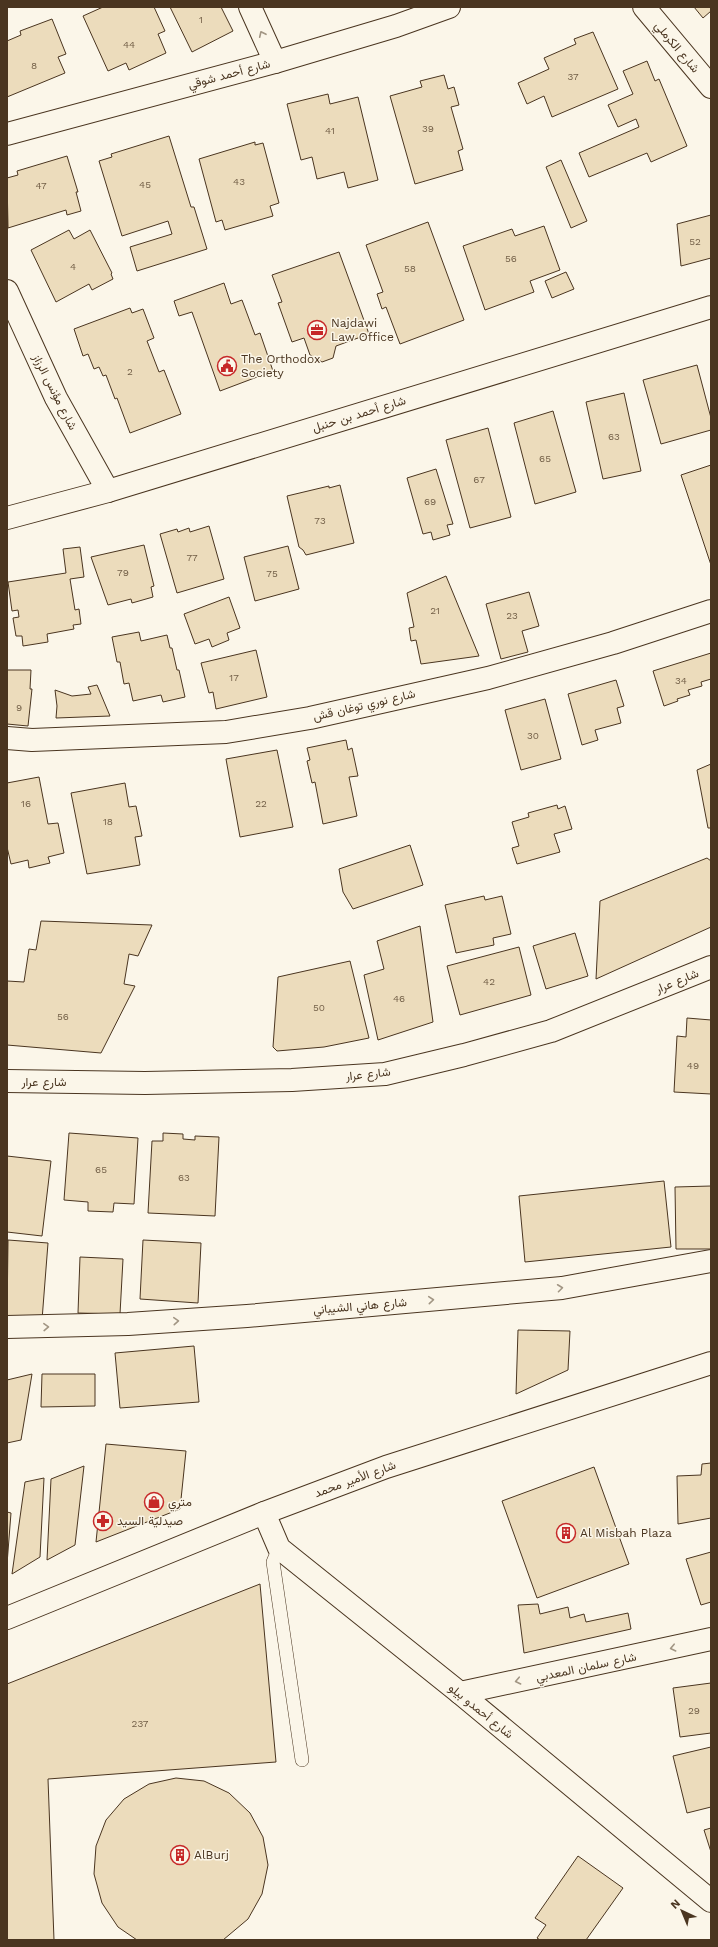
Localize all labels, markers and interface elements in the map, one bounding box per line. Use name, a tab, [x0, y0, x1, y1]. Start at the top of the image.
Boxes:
house number: 1	[199, 14, 203, 25]
street label: شارع الكرملي	[649, 19, 702, 77]
one-way arrow	[259, 31, 267, 39]
house number: 44	[123, 39, 135, 50]
street label: شارع أحمد شوقي	[186, 56, 272, 95]
house number: 8	[31, 60, 37, 71]
house number: 37	[567, 71, 579, 82]
house number: 39	[422, 123, 434, 134]
house number: 41	[325, 125, 335, 136]
house number: 43	[233, 176, 245, 187]
house number: 45	[139, 179, 151, 190]
house number: 47	[35, 180, 47, 191]
house number: 52	[689, 236, 701, 247]
house number: 56	[505, 253, 517, 264]
house number: 4	[70, 261, 76, 272]
house number: 58	[404, 263, 416, 274]
place label: Najdawi Law Office	[331, 316, 394, 344]
office icon: Najdawi Law Office	[306, 319, 328, 341]
street label: شارع مؤنس الرزاز	[28, 351, 80, 433]
place label: The Orthodox Society	[241, 352, 320, 380]
public building icon: The Orthodox Society	[216, 355, 238, 377]
house number: 2	[127, 366, 133, 377]
street label: شارع أحمد بن حنبل	[311, 393, 408, 437]
house number: 63	[608, 431, 620, 442]
house number: 65	[539, 453, 551, 464]
house number: 67	[473, 474, 485, 485]
house number: 69	[424, 496, 436, 507]
house number: 73	[314, 515, 326, 526]
house number: 77	[186, 552, 198, 563]
house number: 79	[117, 567, 129, 578]
house number: 75	[266, 568, 278, 579]
house number: 21	[430, 605, 440, 616]
house number: 23	[506, 610, 518, 621]
house number: 17	[229, 672, 239, 683]
house number: 34	[675, 675, 687, 686]
street label: شارع نوري توغان قش	[311, 686, 417, 727]
house number: 9	[16, 702, 22, 713]
house number: 30	[527, 730, 539, 741]
house number: 16	[21, 798, 31, 809]
house number: 22	[255, 798, 267, 809]
house number: 18	[103, 816, 113, 827]
street label: شارع عرار	[652, 966, 701, 998]
house number: 42	[483, 976, 495, 987]
house number: 46	[393, 993, 405, 1004]
house number: 50	[313, 1002, 325, 1013]
house number: 56	[57, 1011, 69, 1022]
house number: 49	[687, 1060, 699, 1071]
street label: شارع عرار	[344, 1065, 391, 1085]
street label: شارع عرار	[20, 1075, 67, 1091]
house number: 65	[95, 1164, 107, 1175]
house number: 63	[178, 1172, 190, 1183]
one-way arrow	[557, 1284, 563, 1293]
street label: شارع هاني الشيباني	[312, 1295, 408, 1320]
one-way arrow	[428, 1296, 434, 1305]
one-way arrow	[173, 1316, 179, 1325]
one-way arrow	[43, 1323, 49, 1332]
street label: شارع الأمير محمد	[312, 1458, 398, 1502]
shop icon: متري	[143, 1491, 165, 1513]
place label: متري	[168, 1495, 192, 1512]
pharmacy icon: صيدلية السيد	[92, 1510, 114, 1532]
place label: صيدلية السيد	[117, 1514, 183, 1528]
building icon: Al Misbah Plaza	[555, 1522, 577, 1544]
place label: Al Misbah Plaza	[580, 1526, 672, 1540]
one-way arrow	[670, 1643, 677, 1652]
street label: شارع سلمان المعدبي	[534, 1649, 638, 1687]
one-way arrow	[515, 1676, 522, 1685]
street label: شارع أحمدو بيلو	[445, 1681, 516, 1743]
house number: 29	[688, 1705, 700, 1716]
house number: 237	[132, 1718, 149, 1729]
building icon: AlBurj	[169, 1844, 191, 1866]
place label: AlBurj	[194, 1848, 229, 1862]
north arrow	[662, 1891, 702, 1931]
text: N	[668, 1897, 683, 1912]

